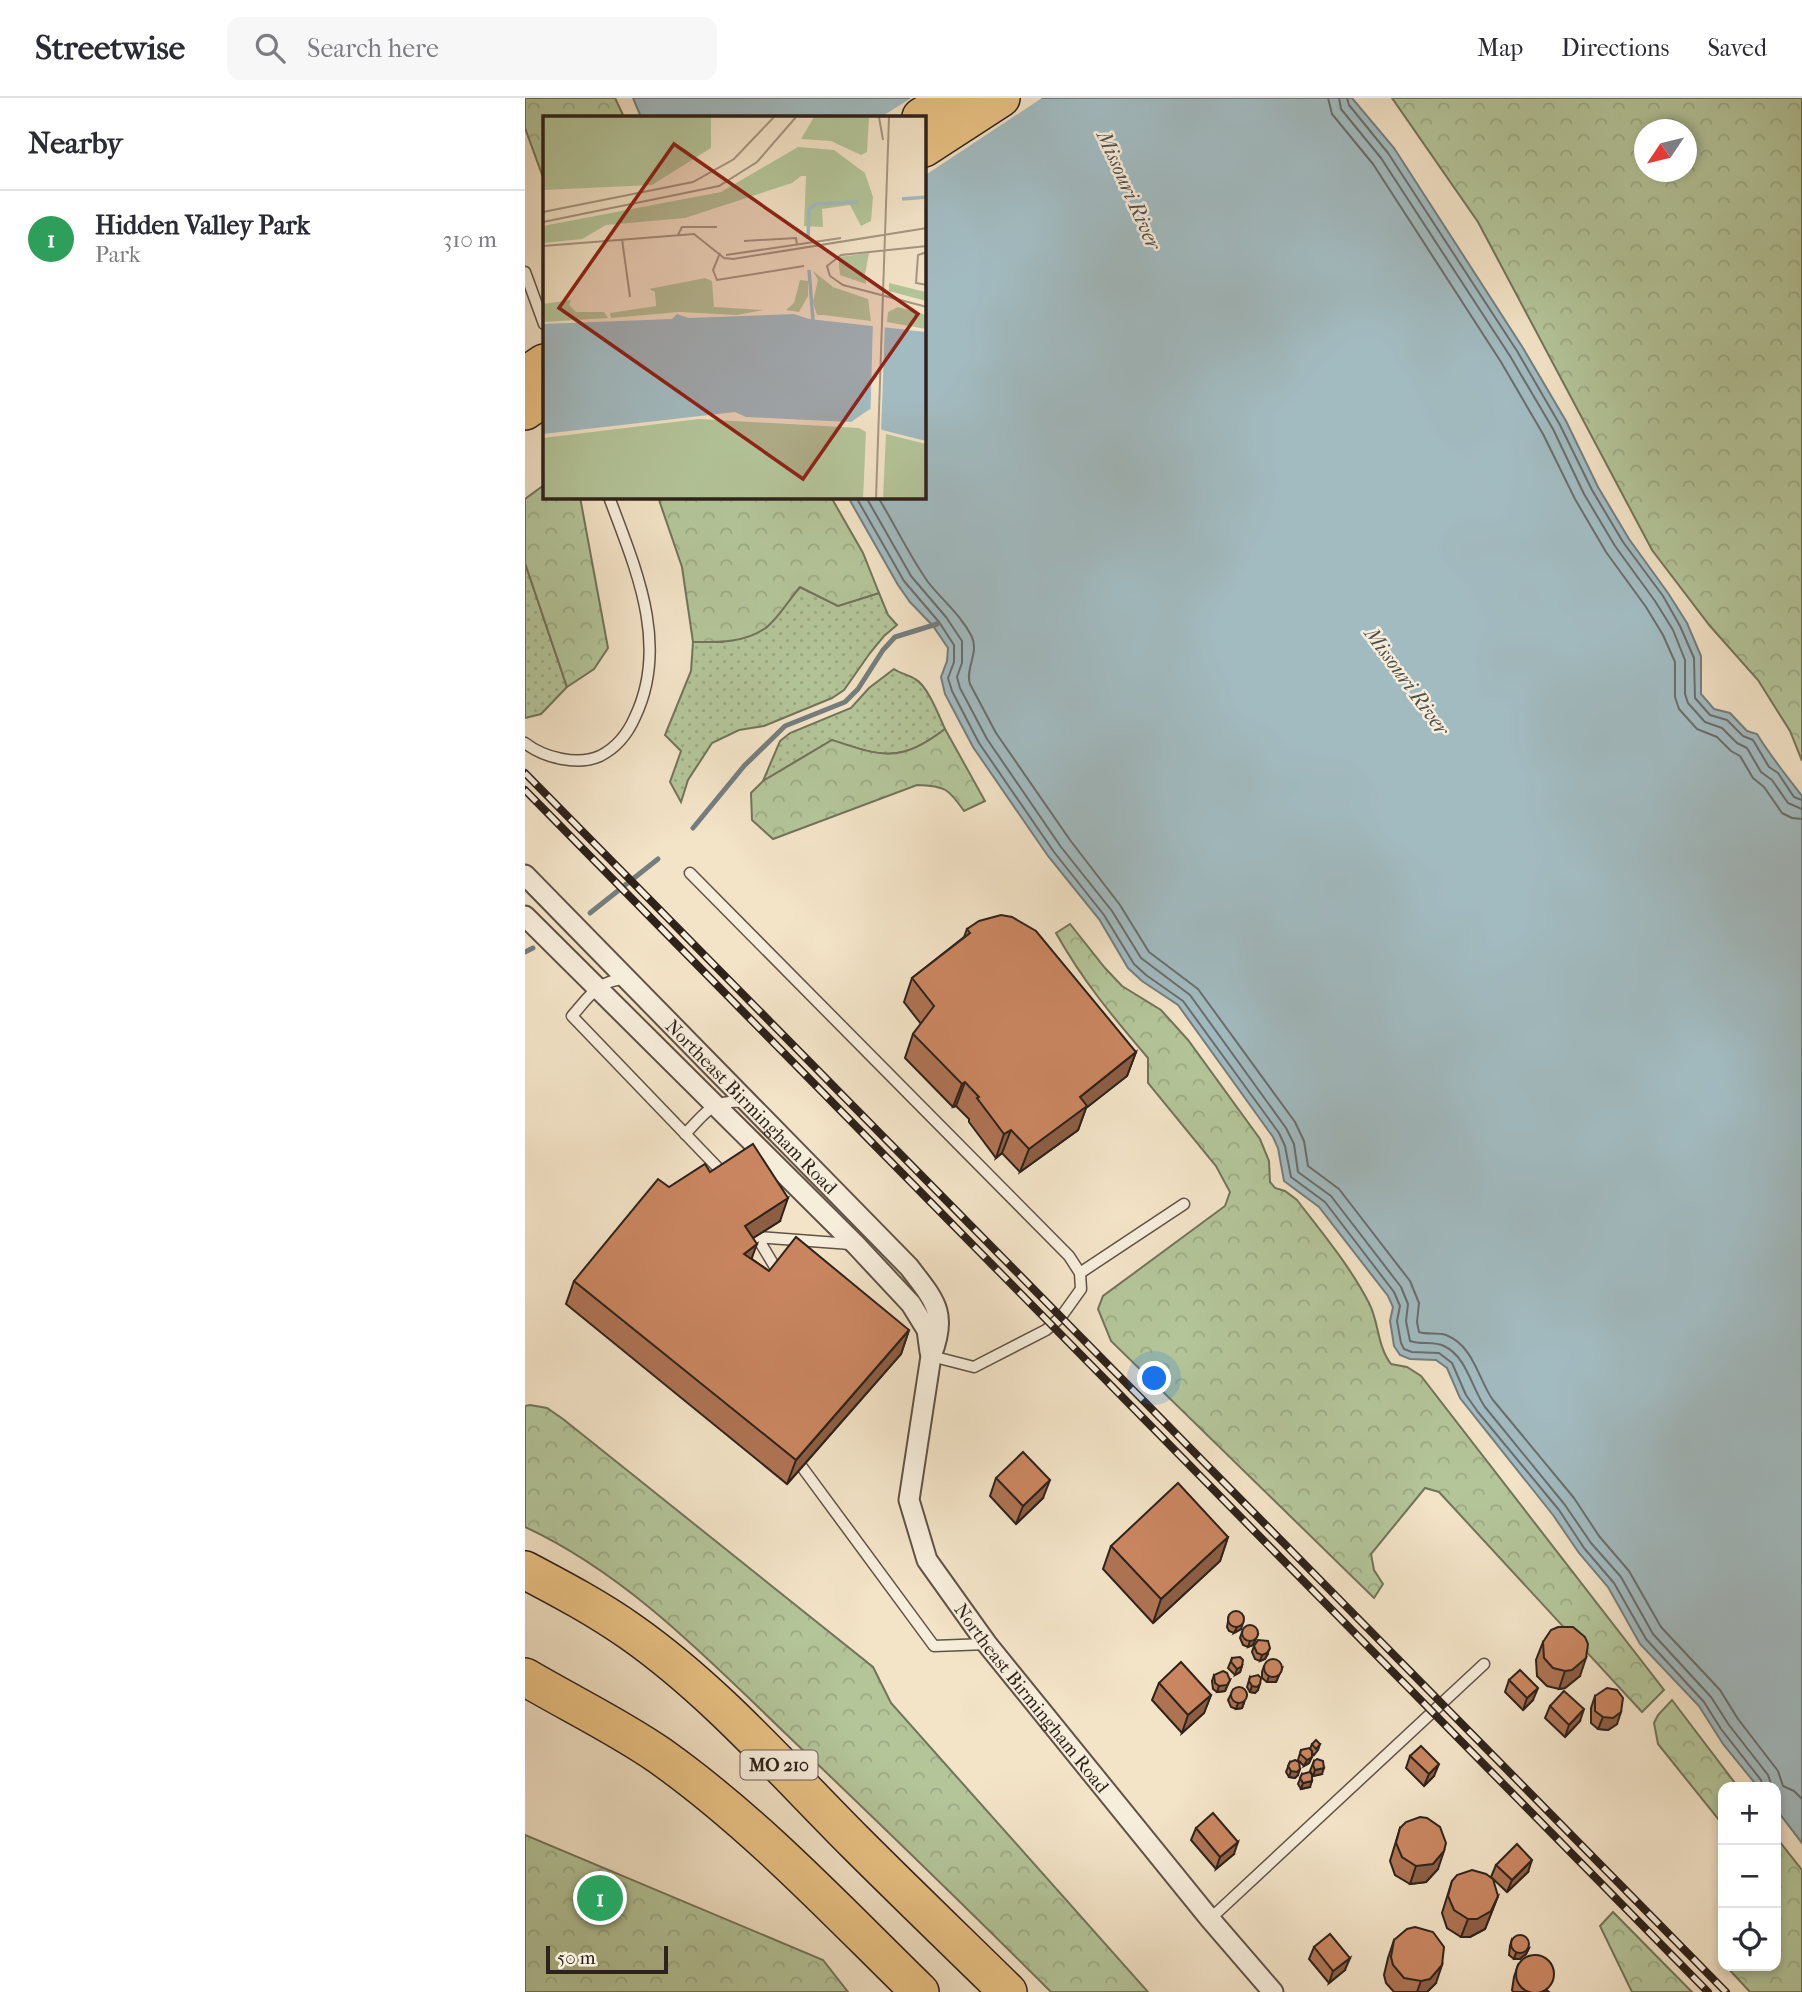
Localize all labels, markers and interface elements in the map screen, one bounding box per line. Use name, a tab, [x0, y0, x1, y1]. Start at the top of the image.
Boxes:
search box	[227, 17, 717, 80]
text: Streetwise	[35, 29, 185, 68]
icon: search	[251, 29, 289, 67]
text: Search here	[307, 33, 439, 64]
text: Map	[1477, 34, 1523, 62]
text: Directions	[1561, 34, 1669, 62]
text: Saved	[1707, 34, 1767, 62]
inset map	[543, 116, 926, 499]
north arrow	[1634, 119, 1697, 182]
water label: Missouri River	[1091, 125, 1167, 255]
text: Nearby	[28, 126, 123, 161]
text: Hidden Valley Park	[95, 210, 310, 241]
text: 1	[47, 226, 55, 253]
text: 310 m	[443, 226, 497, 253]
text: Park	[95, 241, 141, 268]
water label: Missouri River	[1359, 621, 1455, 741]
street label: Northeast Birmingham Road	[661, 1015, 842, 1199]
your location	[1137, 1361, 1171, 1395]
street label: Northeast Birmingham Road	[949, 1599, 1114, 1798]
road number: MO 210	[741, 1750, 817, 1780]
map controls	[1718, 1782, 1781, 1971]
button: +	[1718, 1782, 1781, 1845]
button: −	[1718, 1845, 1781, 1908]
pin: 1	[577, 1872, 623, 1924]
button: locate	[1718, 1908, 1781, 1971]
scale bar	[546, 1943, 669, 1975]
text: 50 m	[557, 1947, 596, 1969]

